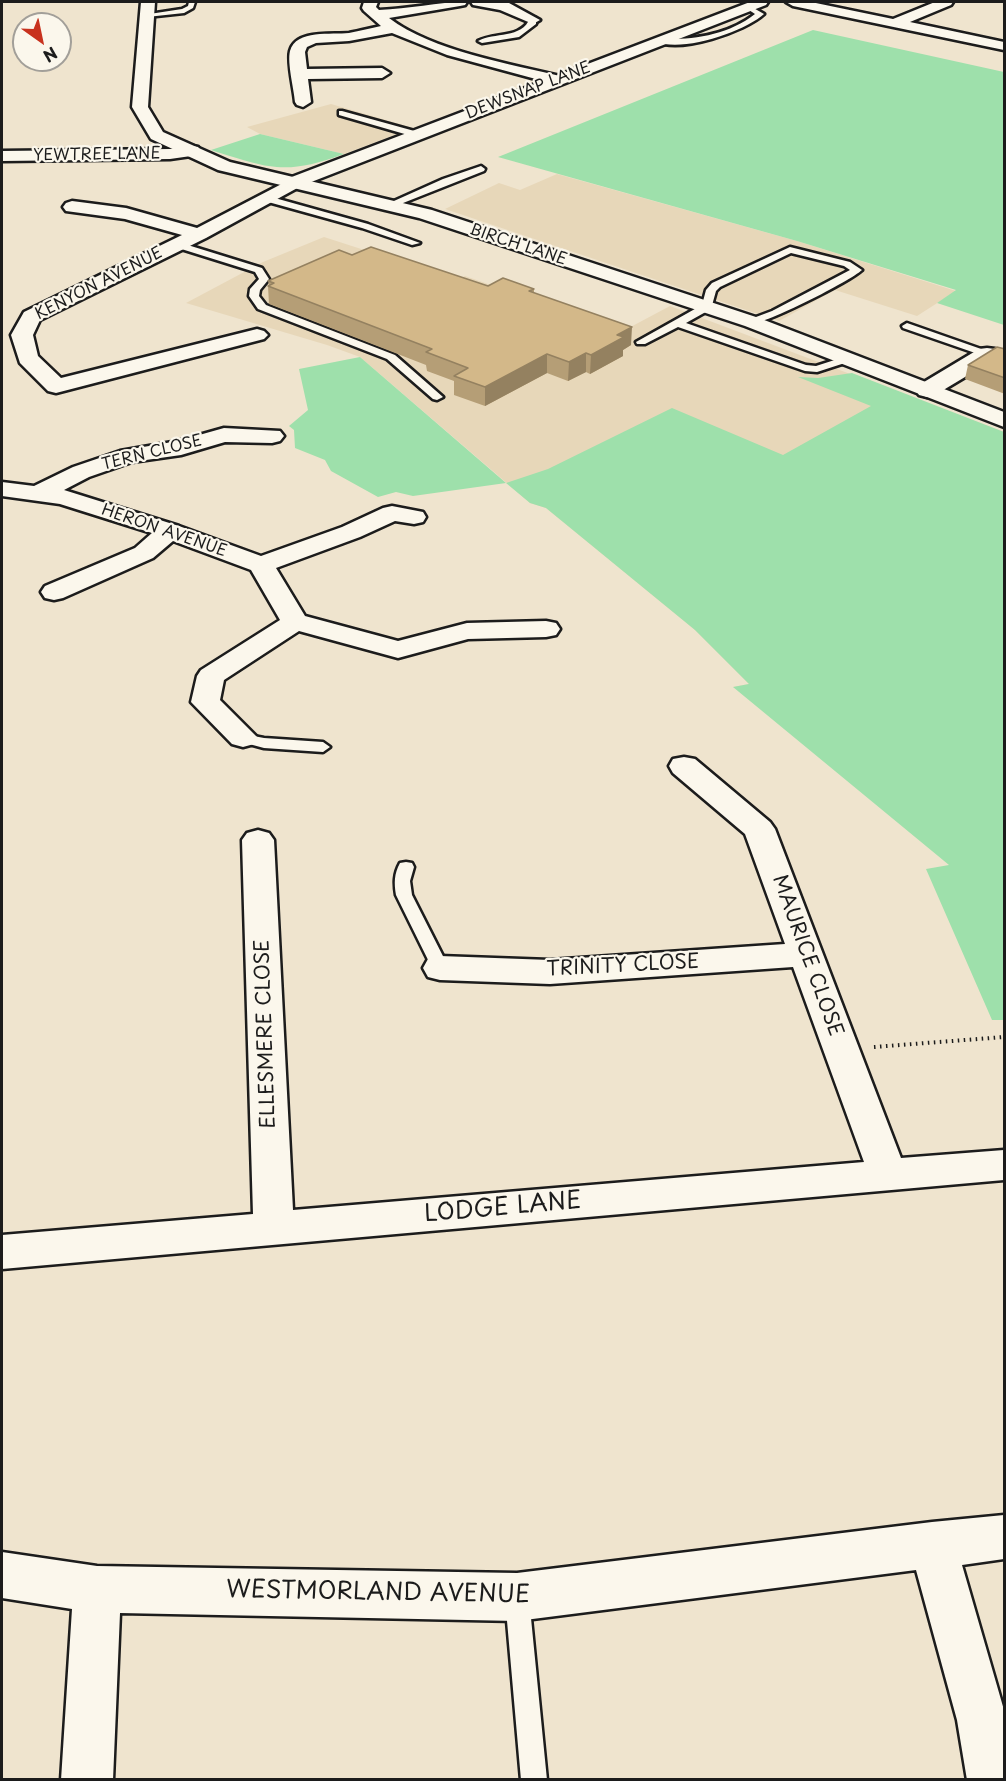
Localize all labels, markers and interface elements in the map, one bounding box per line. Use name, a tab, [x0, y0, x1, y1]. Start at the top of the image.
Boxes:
north arrow	[12, 12, 72, 72]
text: N	[39, 42, 63, 69]
street label: DEWSNAP LANE	[462, 58, 594, 124]
street label: YEWTREE LANE	[33, 144, 161, 166]
street label: BIRCH LANE	[467, 220, 569, 270]
street label: KENYON AVENUE	[32, 244, 166, 324]
street label: TERN CLOSE	[100, 431, 204, 475]
street label: HERON AVENUE	[99, 501, 229, 561]
street label: MAURICE CLOSE	[767, 872, 847, 1040]
street label: ELLESMERE CLOSE	[251, 939, 281, 1129]
street label: TRINITY CLOSE	[546, 950, 700, 982]
street label: LODGE LANE	[423, 1187, 583, 1229]
street label: WESTMORLAND AVENUE	[226, 1576, 530, 1610]

